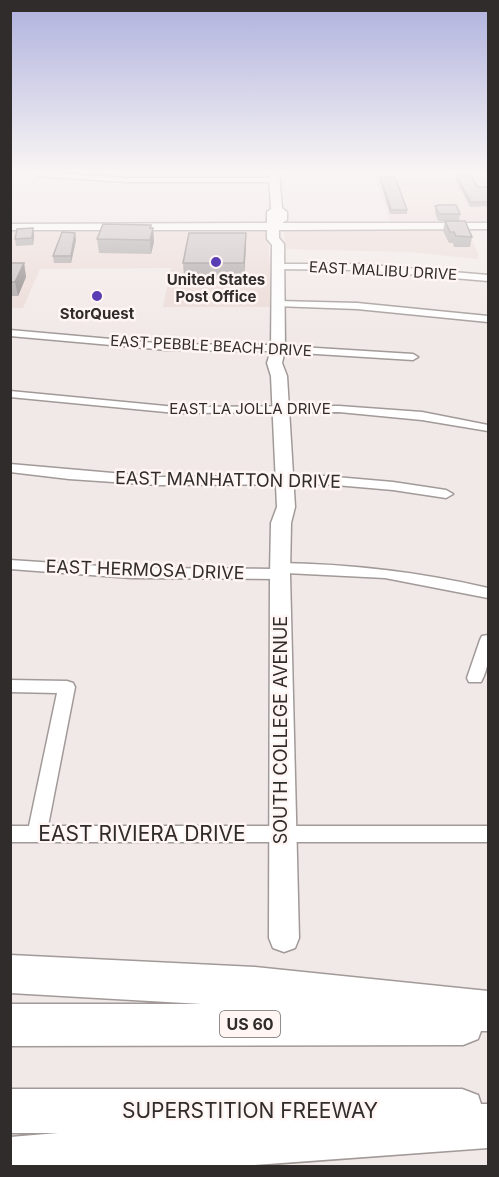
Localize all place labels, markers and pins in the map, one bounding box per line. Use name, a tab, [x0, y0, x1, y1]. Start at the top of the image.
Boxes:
marker: United States Post Office	[209, 255, 223, 269]
place label: United States Post Office	[167, 270, 265, 306]
marker: StorQuest	[90, 289, 104, 303]
place label: StorQuest	[60, 304, 135, 323]

